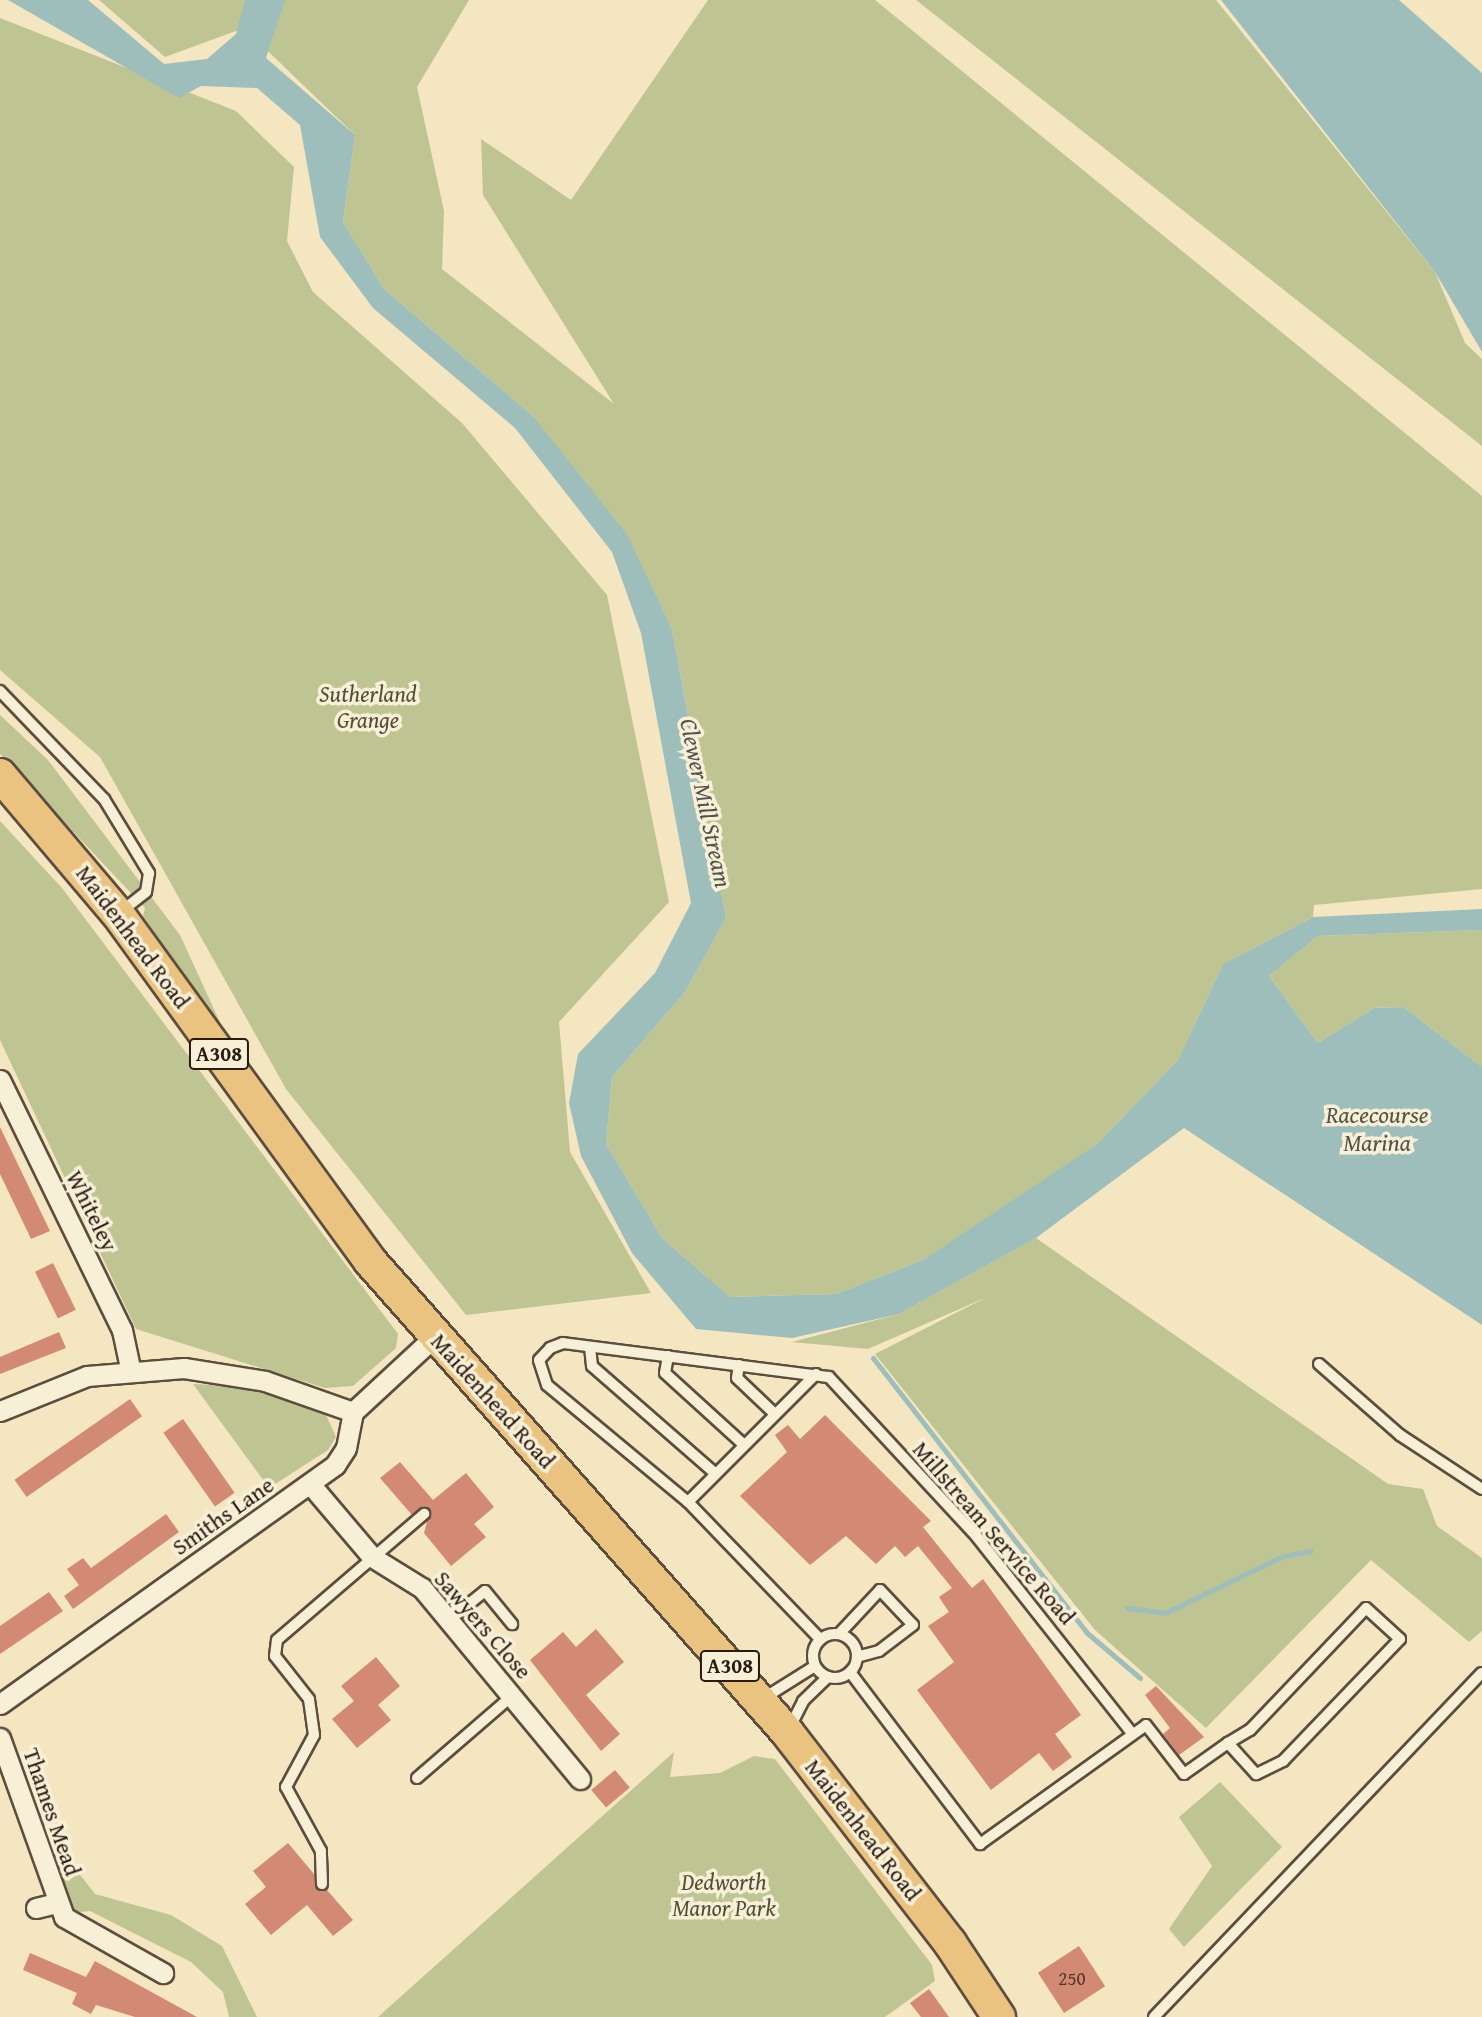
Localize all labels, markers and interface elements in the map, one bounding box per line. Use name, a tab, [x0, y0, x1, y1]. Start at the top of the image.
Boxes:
park label: Sutherland Grange	[319, 680, 417, 734]
water label: Clewer Mill Stream	[674, 716, 738, 890]
street label: Maidenhead Road	[70, 860, 196, 1014]
road number: A308	[188, 1036, 250, 1072]
water label: Racecourse Marina	[1326, 1101, 1428, 1157]
street label: Whiteley	[61, 1166, 123, 1256]
street label: Maidenhead Road	[425, 1328, 561, 1474]
street label: Millstream Service Road	[907, 1436, 1081, 1630]
street label: Smiths Lane	[167, 1471, 279, 1561]
street label: Sawyers Close	[429, 1565, 537, 1685]
road number: A308	[698, 1648, 762, 1684]
street label: Thames Mead	[17, 1745, 87, 1879]
street label: Maidenhead Road	[799, 1754, 927, 1906]
park label: Dedworth Manor Park	[672, 1868, 776, 1922]
house number: 250	[1058, 1968, 1086, 1990]

